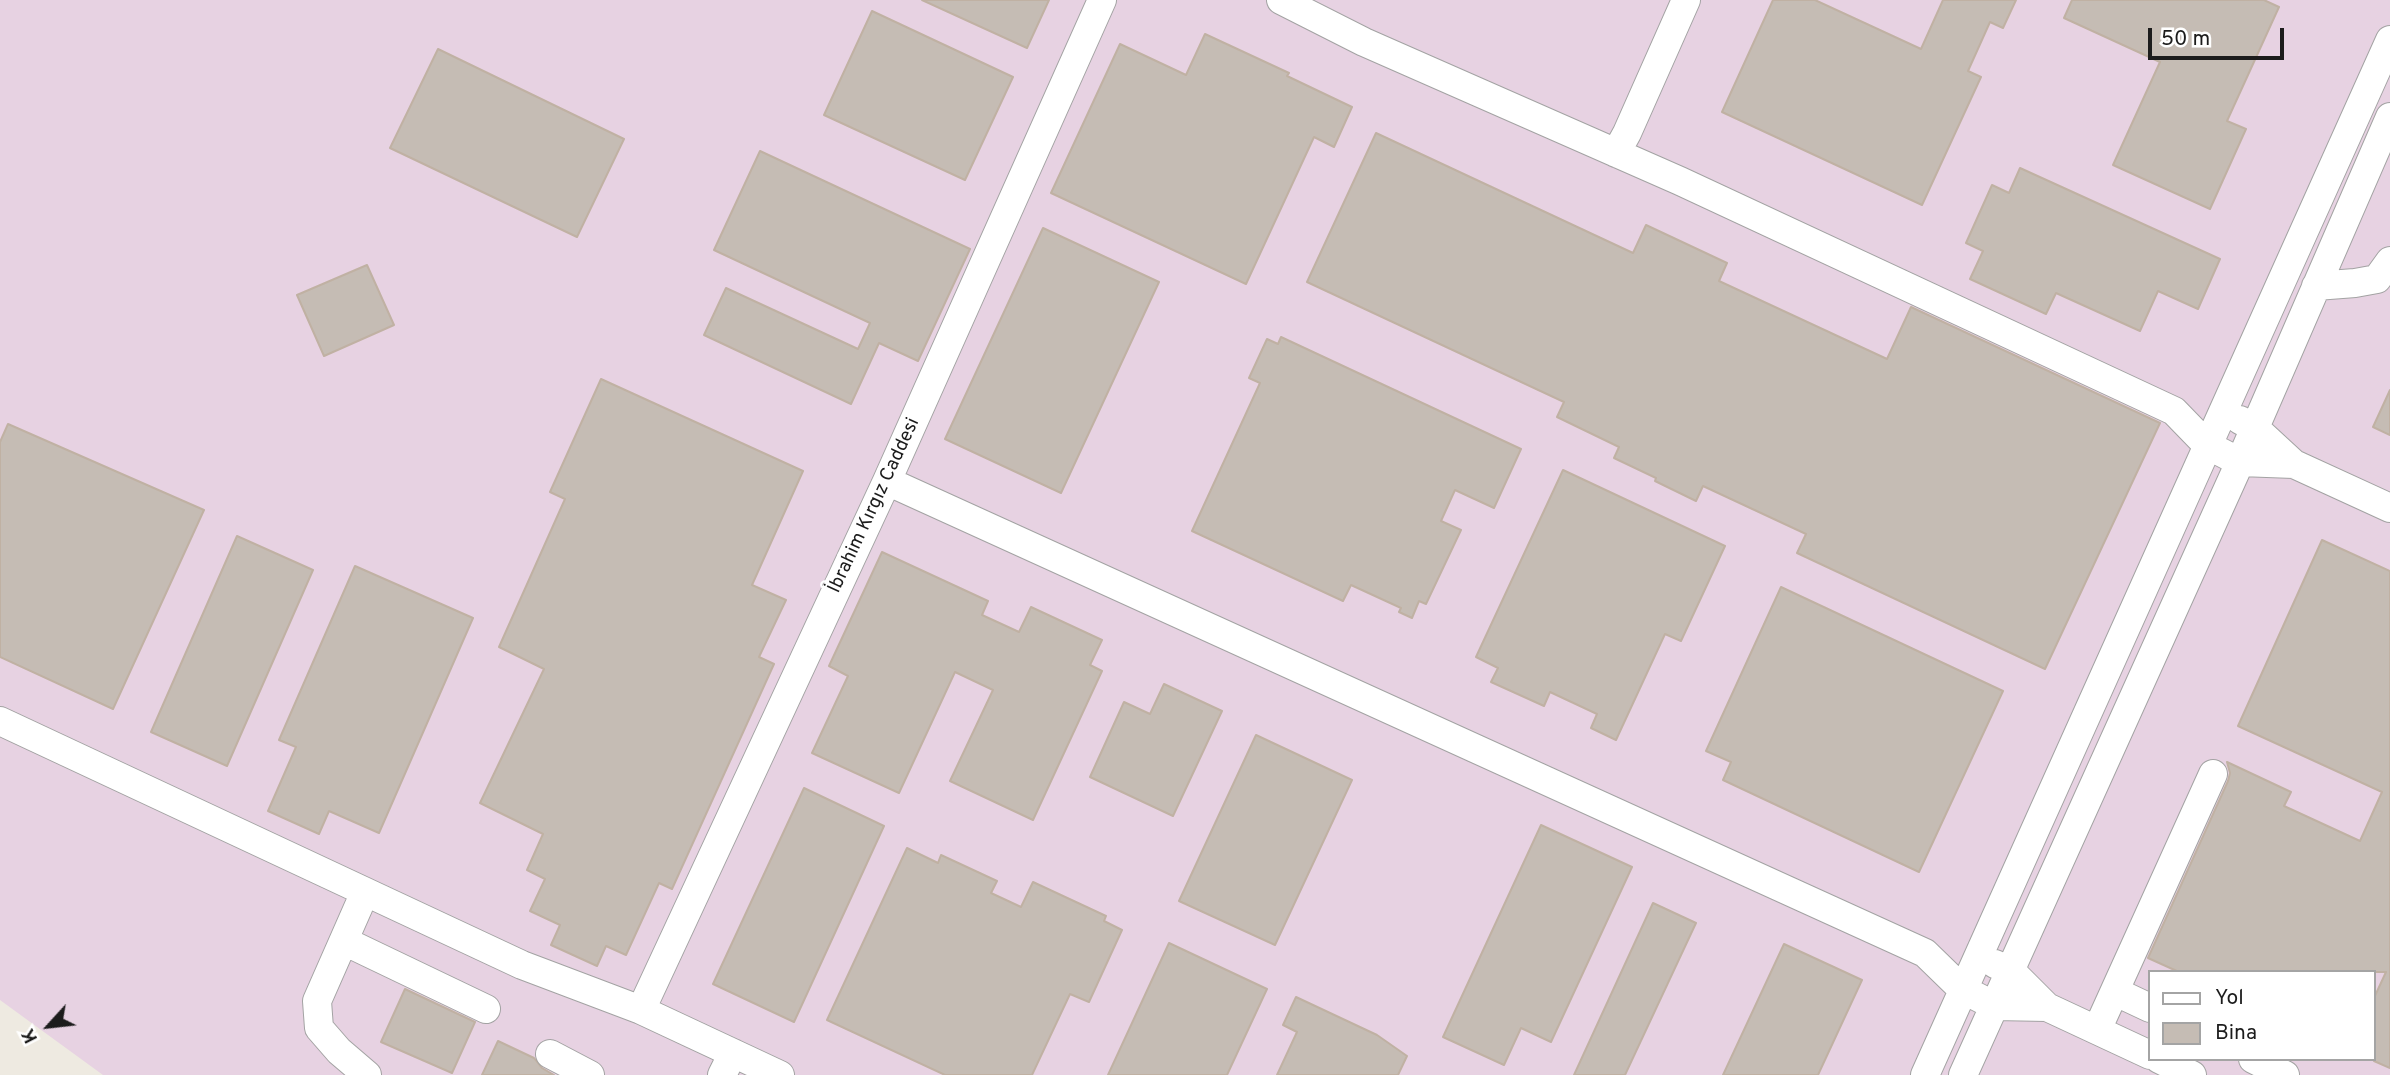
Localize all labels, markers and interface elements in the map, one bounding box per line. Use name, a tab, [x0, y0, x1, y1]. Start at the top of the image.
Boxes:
scale bar	[2152, 14, 2288, 58]
text: 50 m	[2161, 26, 2210, 53]
street label: İbrahim Kırgız Caddesi	[824, 415, 926, 597]
legend	[2148, 970, 2376, 1061]
text: Yol	[2215, 985, 2244, 1012]
north arrow	[14, 991, 84, 1061]
text: Bina	[2215, 1020, 2257, 1047]
text: K	[17, 1024, 44, 1047]

